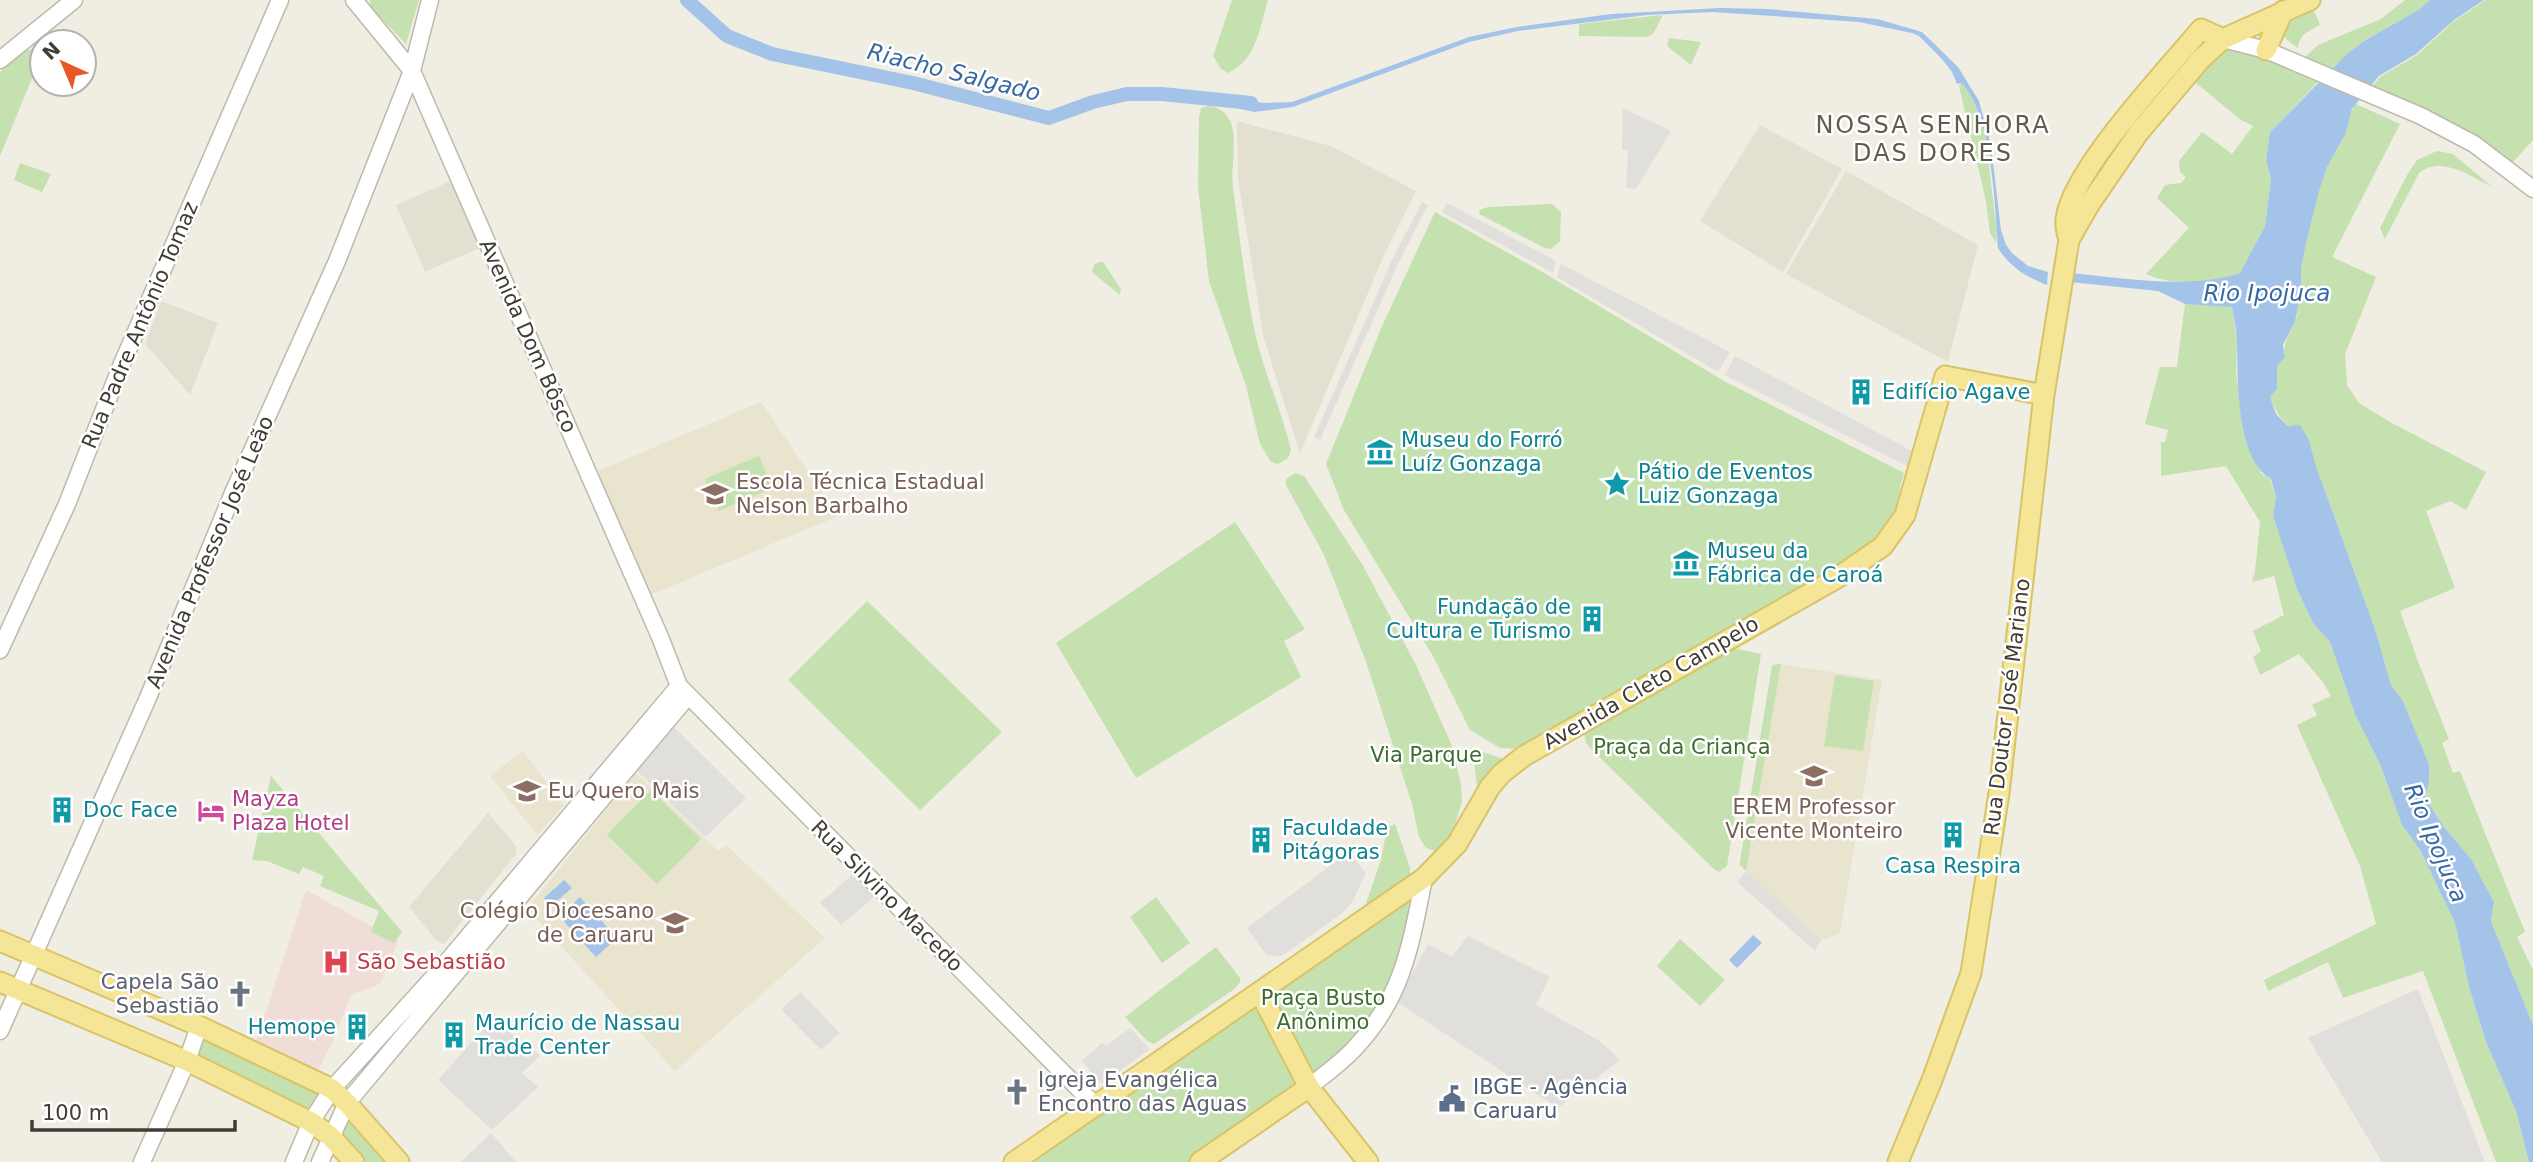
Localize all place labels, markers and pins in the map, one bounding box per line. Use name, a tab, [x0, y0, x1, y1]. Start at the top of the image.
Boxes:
building icon: Edifício Agave	[1846, 377, 1876, 407]
place label: Edifício Agave	[1882, 380, 2030, 404]
place label: Museu do Forró Luíz Gonzaga	[1401, 428, 1563, 476]
museum icon: Museu do Forró Luíz Gonzaga	[1365, 437, 1395, 467]
place label: Pátio de Eventos Luiz Gonzaga	[1638, 460, 1813, 508]
place icon: Pátio de Eventos Luiz Gonzaga	[1602, 469, 1632, 499]
place label: Escola Técnica Estadual Nelson Barbalho	[736, 470, 985, 518]
school or university icon: Escola Técnica Estadual Nelson Barbalho	[700, 479, 730, 509]
place label: Museu da Fábrica de Caroá	[1707, 539, 1883, 587]
museum icon: Museu da Fábrica de Caroá	[1671, 548, 1701, 578]
place label: Fundação de Cultura e Turismo	[1386, 595, 1571, 643]
building icon: Fundação de Cultura e Turismo	[1577, 604, 1607, 634]
school or university icon: EREM Professor Vicente Monteiro	[1799, 761, 1829, 791]
school or university icon: Eu Quero Mais	[512, 776, 542, 806]
place label: Eu Quero Mais	[548, 779, 699, 803]
place label: Mayza Plaza Hotel	[232, 787, 350, 835]
building icon: Doc Face	[47, 795, 77, 825]
place label: EREM Professor Vicente Monteiro	[1725, 795, 1903, 843]
hotel icon: Mayza Plaza Hotel	[196, 796, 226, 826]
place label: Doc Face	[83, 798, 178, 822]
place label: Faculdade Pitágoras	[1282, 816, 1388, 864]
building icon: Casa Respira	[1938, 820, 1968, 850]
building icon: Faculdade Pitágoras	[1246, 825, 1276, 855]
place label: Casa Respira	[1885, 854, 2021, 878]
place label: Colégio Diocesano de Caruaru	[460, 899, 654, 947]
school or university icon: Colégio Diocesano de Caruaru	[660, 908, 690, 938]
hospital icon: São Sebastião	[321, 947, 351, 977]
place label: São Sebastião	[357, 950, 506, 974]
place label: Capela São Sebastião	[101, 970, 219, 1018]
church icon: Capela São Sebastião	[225, 979, 255, 1009]
place label: Maurício de Nassau Trade Center	[474, 1011, 680, 1059]
building icon: Hemope	[342, 1012, 372, 1042]
place label: Hemope	[248, 1015, 336, 1039]
building icon: Maurício de Nassau Trade Center	[439, 1020, 469, 1050]
place label: Igreja Evangélica Encontro das Águas	[1038, 1068, 1247, 1116]
place label: IBGE - Agência Caruaru	[1473, 1075, 1628, 1123]
church icon: Igreja Evangélica Encontro das Águas	[1002, 1077, 1032, 1107]
public building icon: IBGE - Agência Caruaru	[1437, 1084, 1467, 1114]

